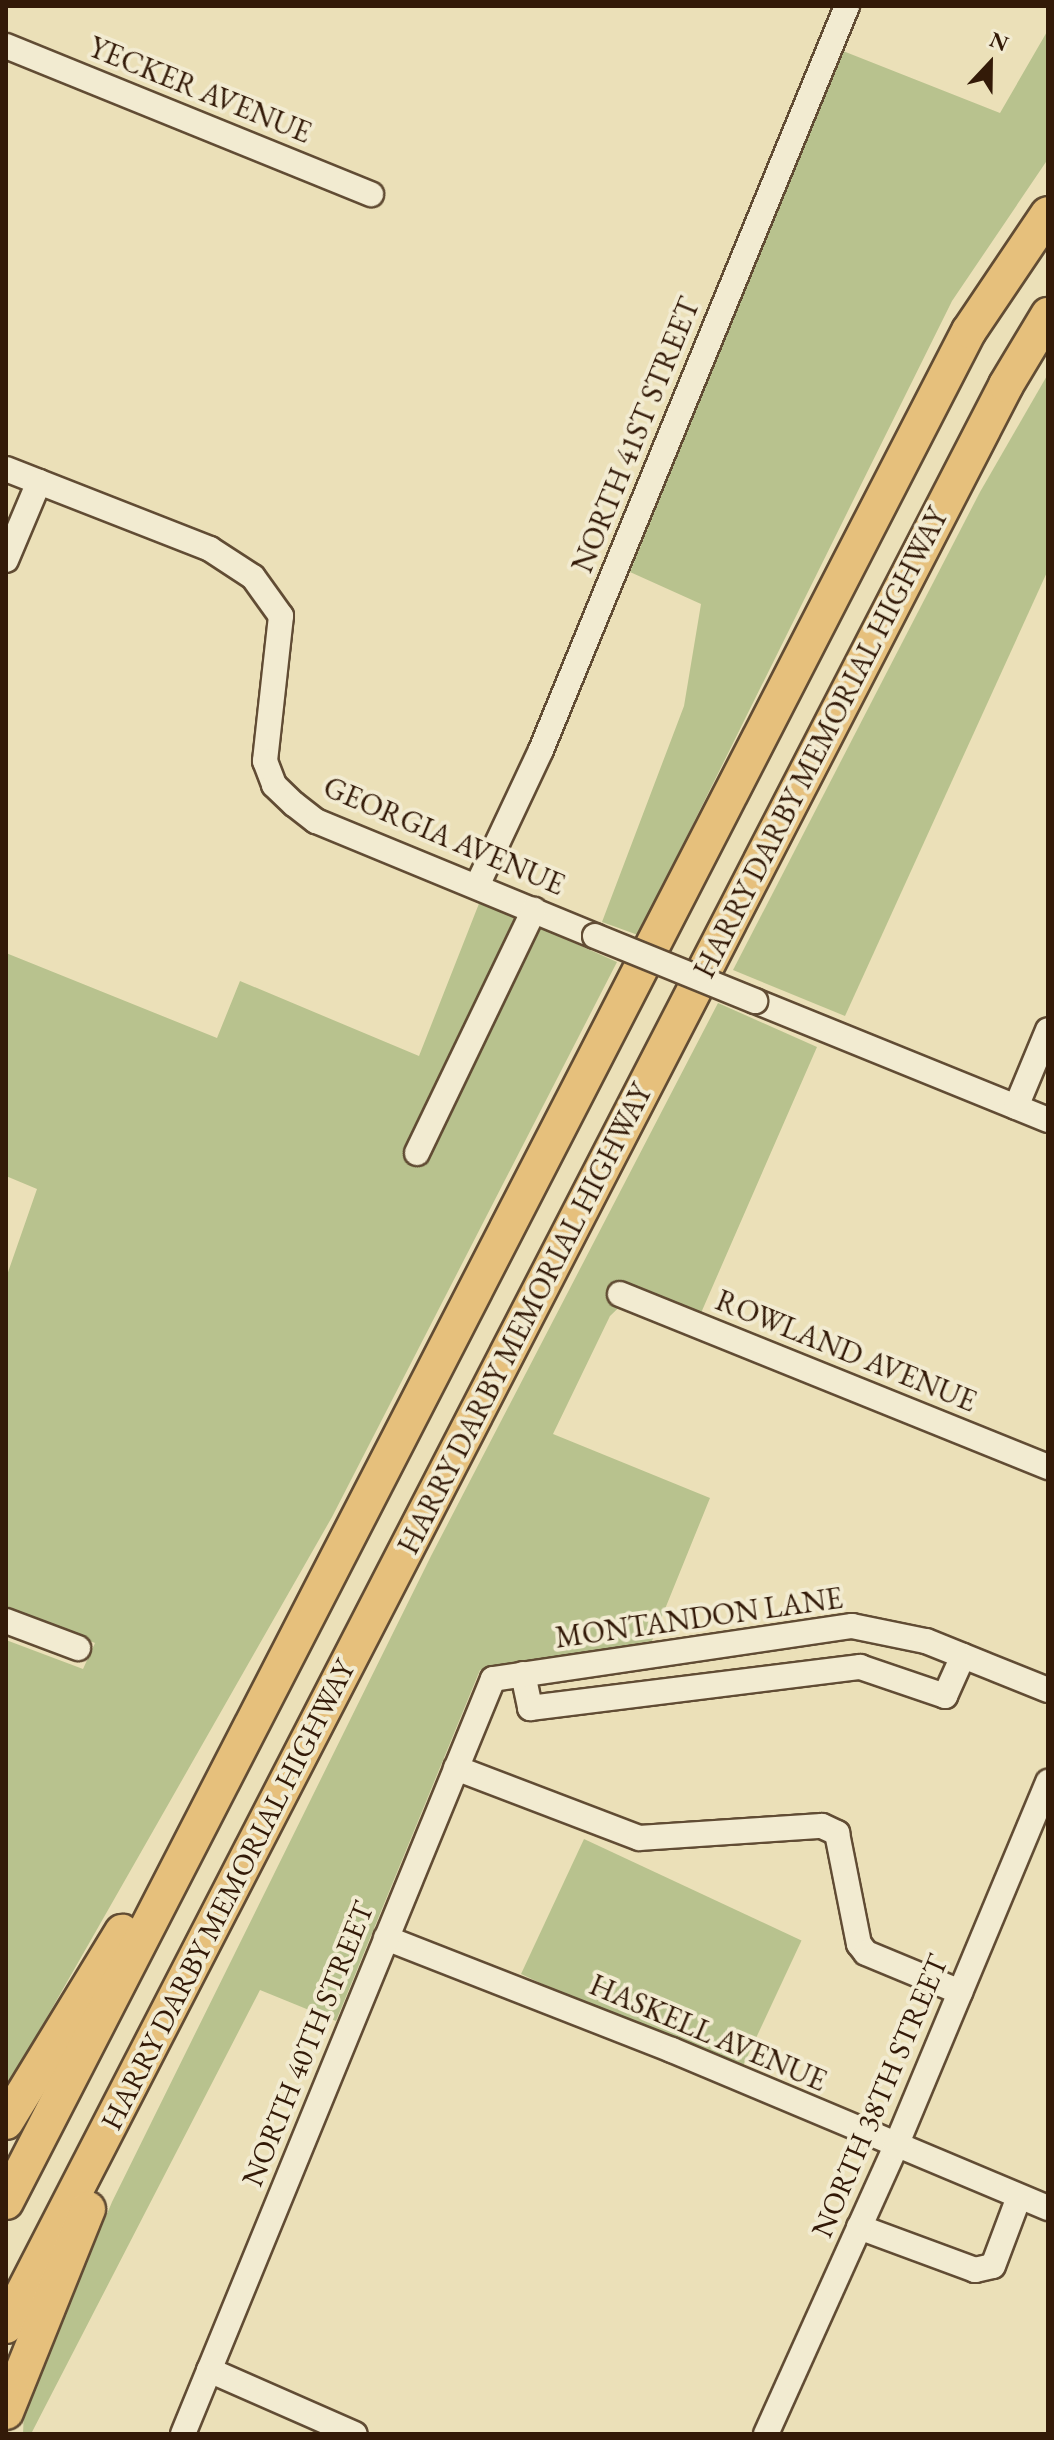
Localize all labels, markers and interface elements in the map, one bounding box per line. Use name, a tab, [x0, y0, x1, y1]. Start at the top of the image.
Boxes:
north arrow	[950, 24, 1030, 104]
text: N	[985, 25, 1013, 58]
street label: YECKER AVENUE	[83, 29, 317, 151]
street label: NORTH 41ST STREET	[564, 292, 708, 578]
street label: HARRY DARBY MEMORIAL HIGHWAY	[686, 502, 956, 984]
street label: GEORGIA AVENUE	[318, 769, 570, 903]
street label: HARRY DARBY MEMORIAL HIGHWAY	[390, 1078, 660, 1560]
street label: ROWLAND AVENUE	[710, 1282, 982, 1420]
street label: MONTANDON LANE	[553, 1580, 845, 1656]
street label: HARRY DARBY MEMORIAL HIGHWAY	[93, 1654, 363, 2136]
street label: NORTH 40TH STREET	[234, 1896, 382, 2192]
street label: NORTH 38TH STREET	[804, 1949, 956, 2243]
street label: HASKELL AVENUE	[584, 1967, 832, 2099]

